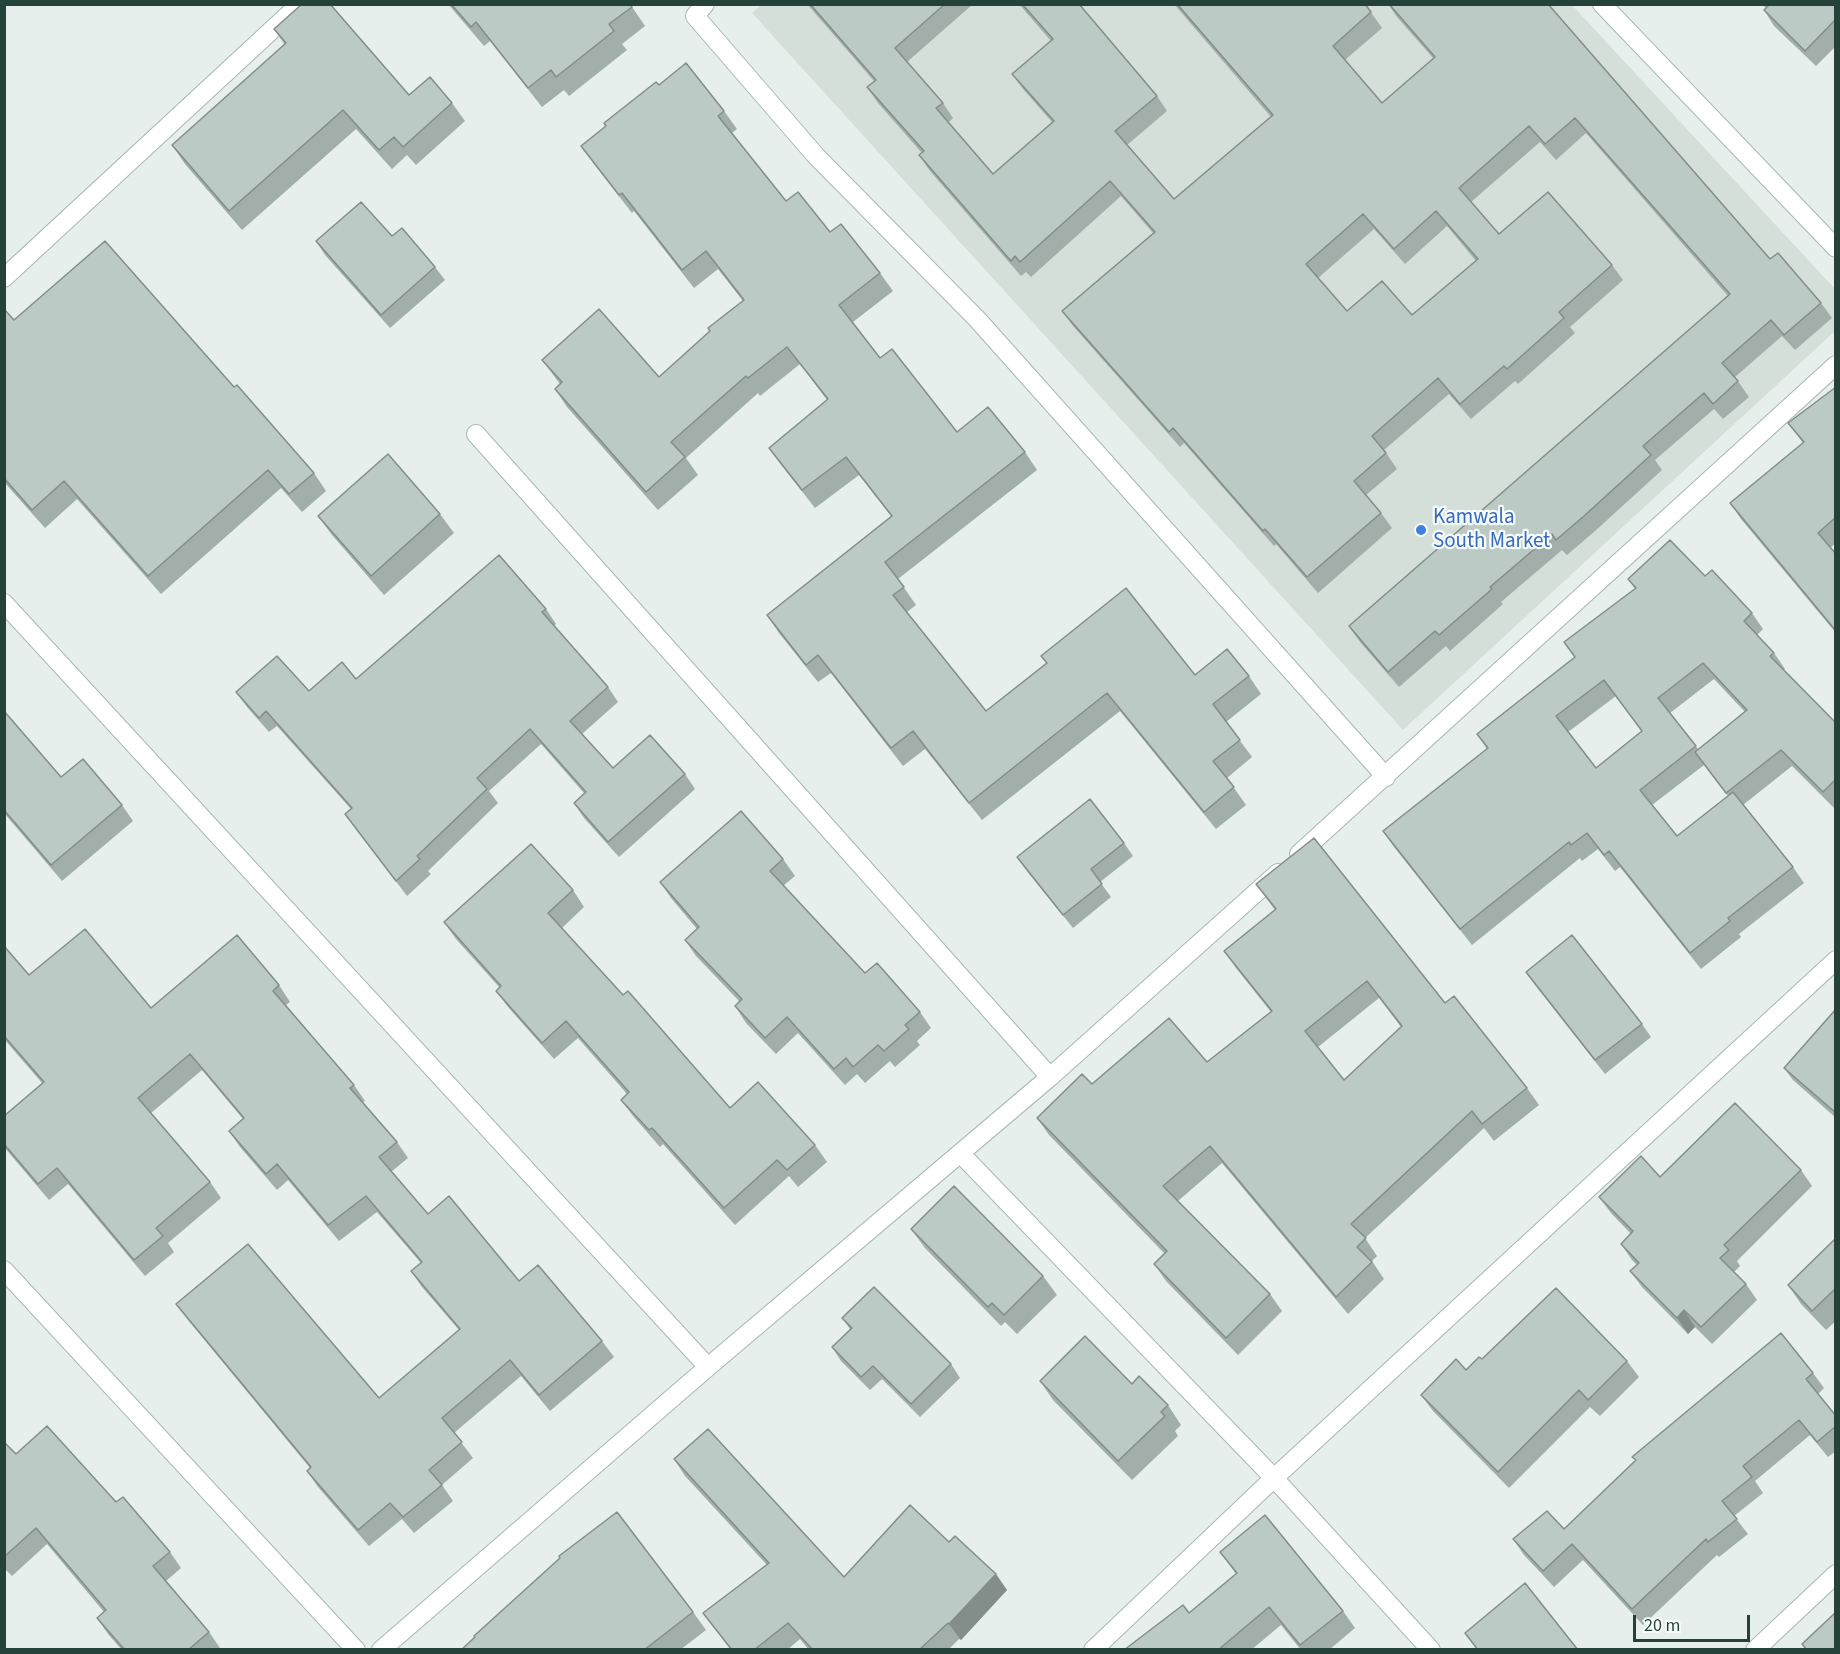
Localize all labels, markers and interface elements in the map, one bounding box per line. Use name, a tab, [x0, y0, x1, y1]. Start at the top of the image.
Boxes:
place label: Kamwala South Market	[1433, 505, 1550, 555]
marker: Kamwala South Market	[1414, 523, 1428, 537]
scale bar	[1636, 1603, 1753, 1641]
text: 20 m	[1644, 1613, 1680, 1638]

